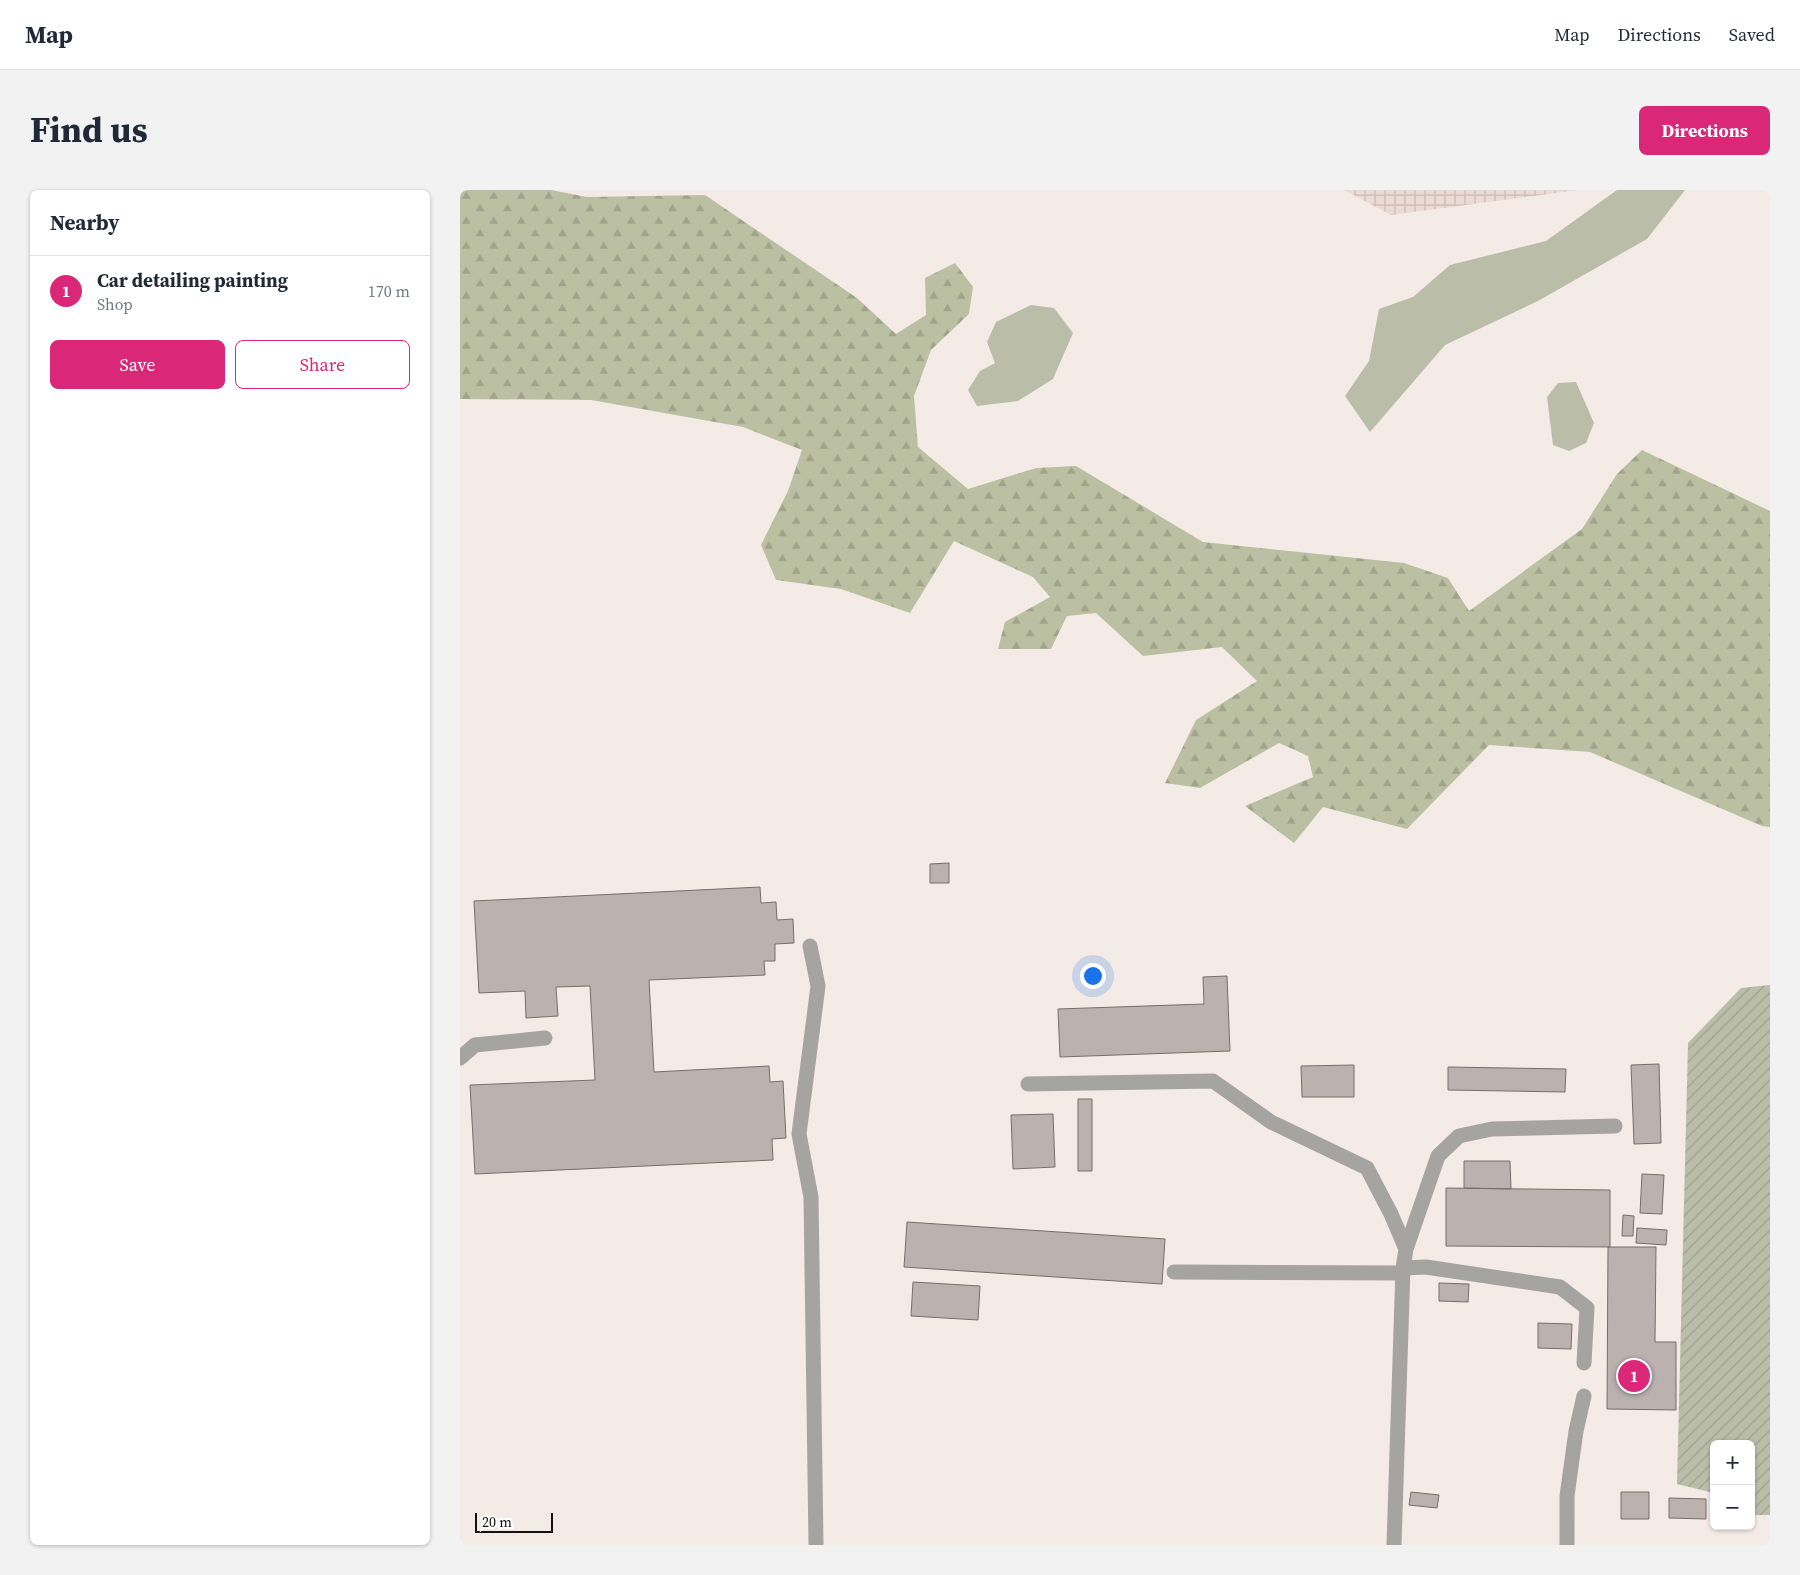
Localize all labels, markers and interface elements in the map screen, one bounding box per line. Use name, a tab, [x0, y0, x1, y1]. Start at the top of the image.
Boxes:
text: Map	[25, 18, 73, 51]
text: Map	[1554, 22, 1590, 47]
text: Directions	[1618, 22, 1701, 47]
text: Saved	[1729, 22, 1775, 47]
text: Find us	[30, 106, 148, 154]
button: Directions	[1639, 106, 1770, 155]
text: Nearby	[50, 208, 120, 237]
text: Car detailing painting	[97, 267, 288, 293]
text: 1	[62, 280, 70, 302]
text: 170 m	[368, 280, 410, 302]
text: Shop	[97, 293, 133, 315]
button: Save	[50, 340, 225, 389]
button: Share	[235, 340, 410, 389]
your location	[1080, 963, 1106, 989]
pin: 1	[1618, 1357, 1650, 1395]
map controls	[1710, 1440, 1755, 1530]
button: +	[1710, 1440, 1755, 1485]
button: −	[1710, 1485, 1755, 1530]
scale bar	[475, 1510, 552, 1533]
text: 20 m	[482, 1512, 512, 1532]

